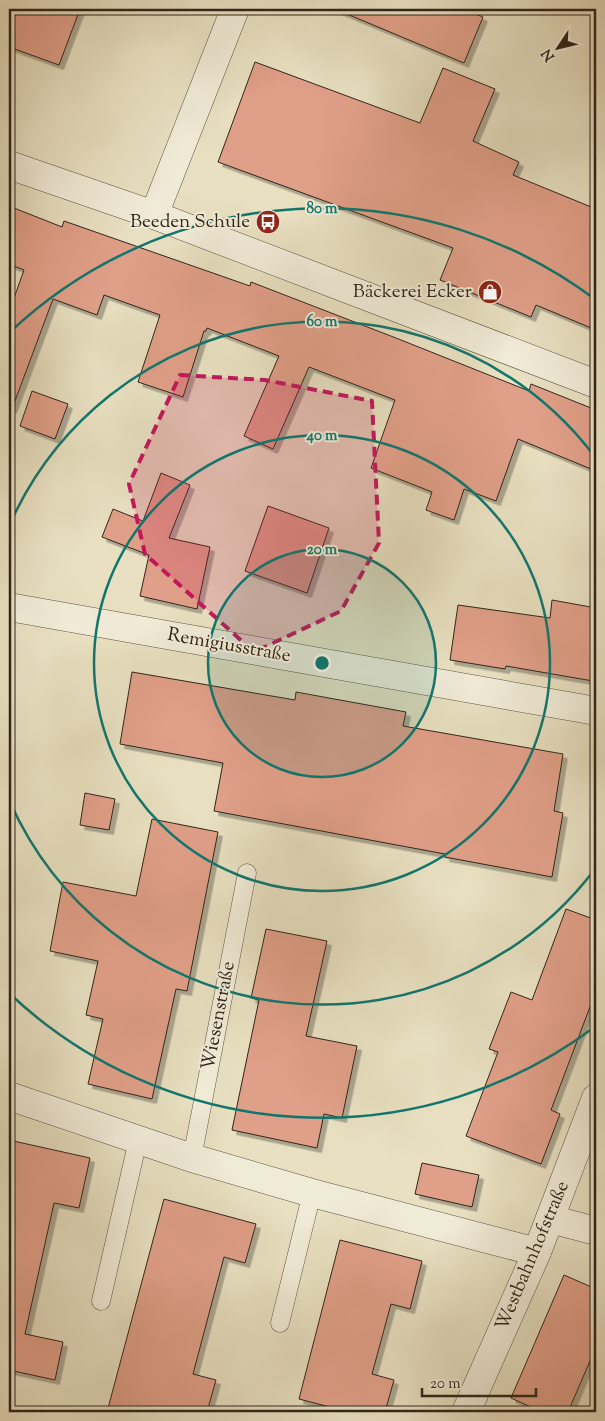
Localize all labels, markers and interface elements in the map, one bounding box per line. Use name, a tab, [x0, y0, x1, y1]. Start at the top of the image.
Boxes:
north arrow	[532, 22, 582, 72]
text: N	[538, 44, 560, 65]
text: 80 m	[306, 199, 338, 220]
place label: Beeden Schule	[130, 209, 250, 236]
bus stop icon: Beeden Schule	[255, 209, 281, 235]
place label: Bäckerei Ecker	[353, 279, 472, 306]
shop icon: Bäckerei Ecker	[477, 279, 503, 305]
text: 60 m	[307, 312, 338, 333]
text: 40 m	[306, 426, 338, 447]
text: 20 m	[307, 540, 338, 561]
street label: Remigiusstraße	[165, 622, 293, 670]
centre of rings	[313, 654, 331, 672]
street label: Wiesenstraße	[195, 959, 243, 1073]
street label: Westbahnhofstraße	[489, 1177, 577, 1335]
scale bar	[422, 1366, 536, 1398]
text: 20 m	[430, 1374, 461, 1395]

